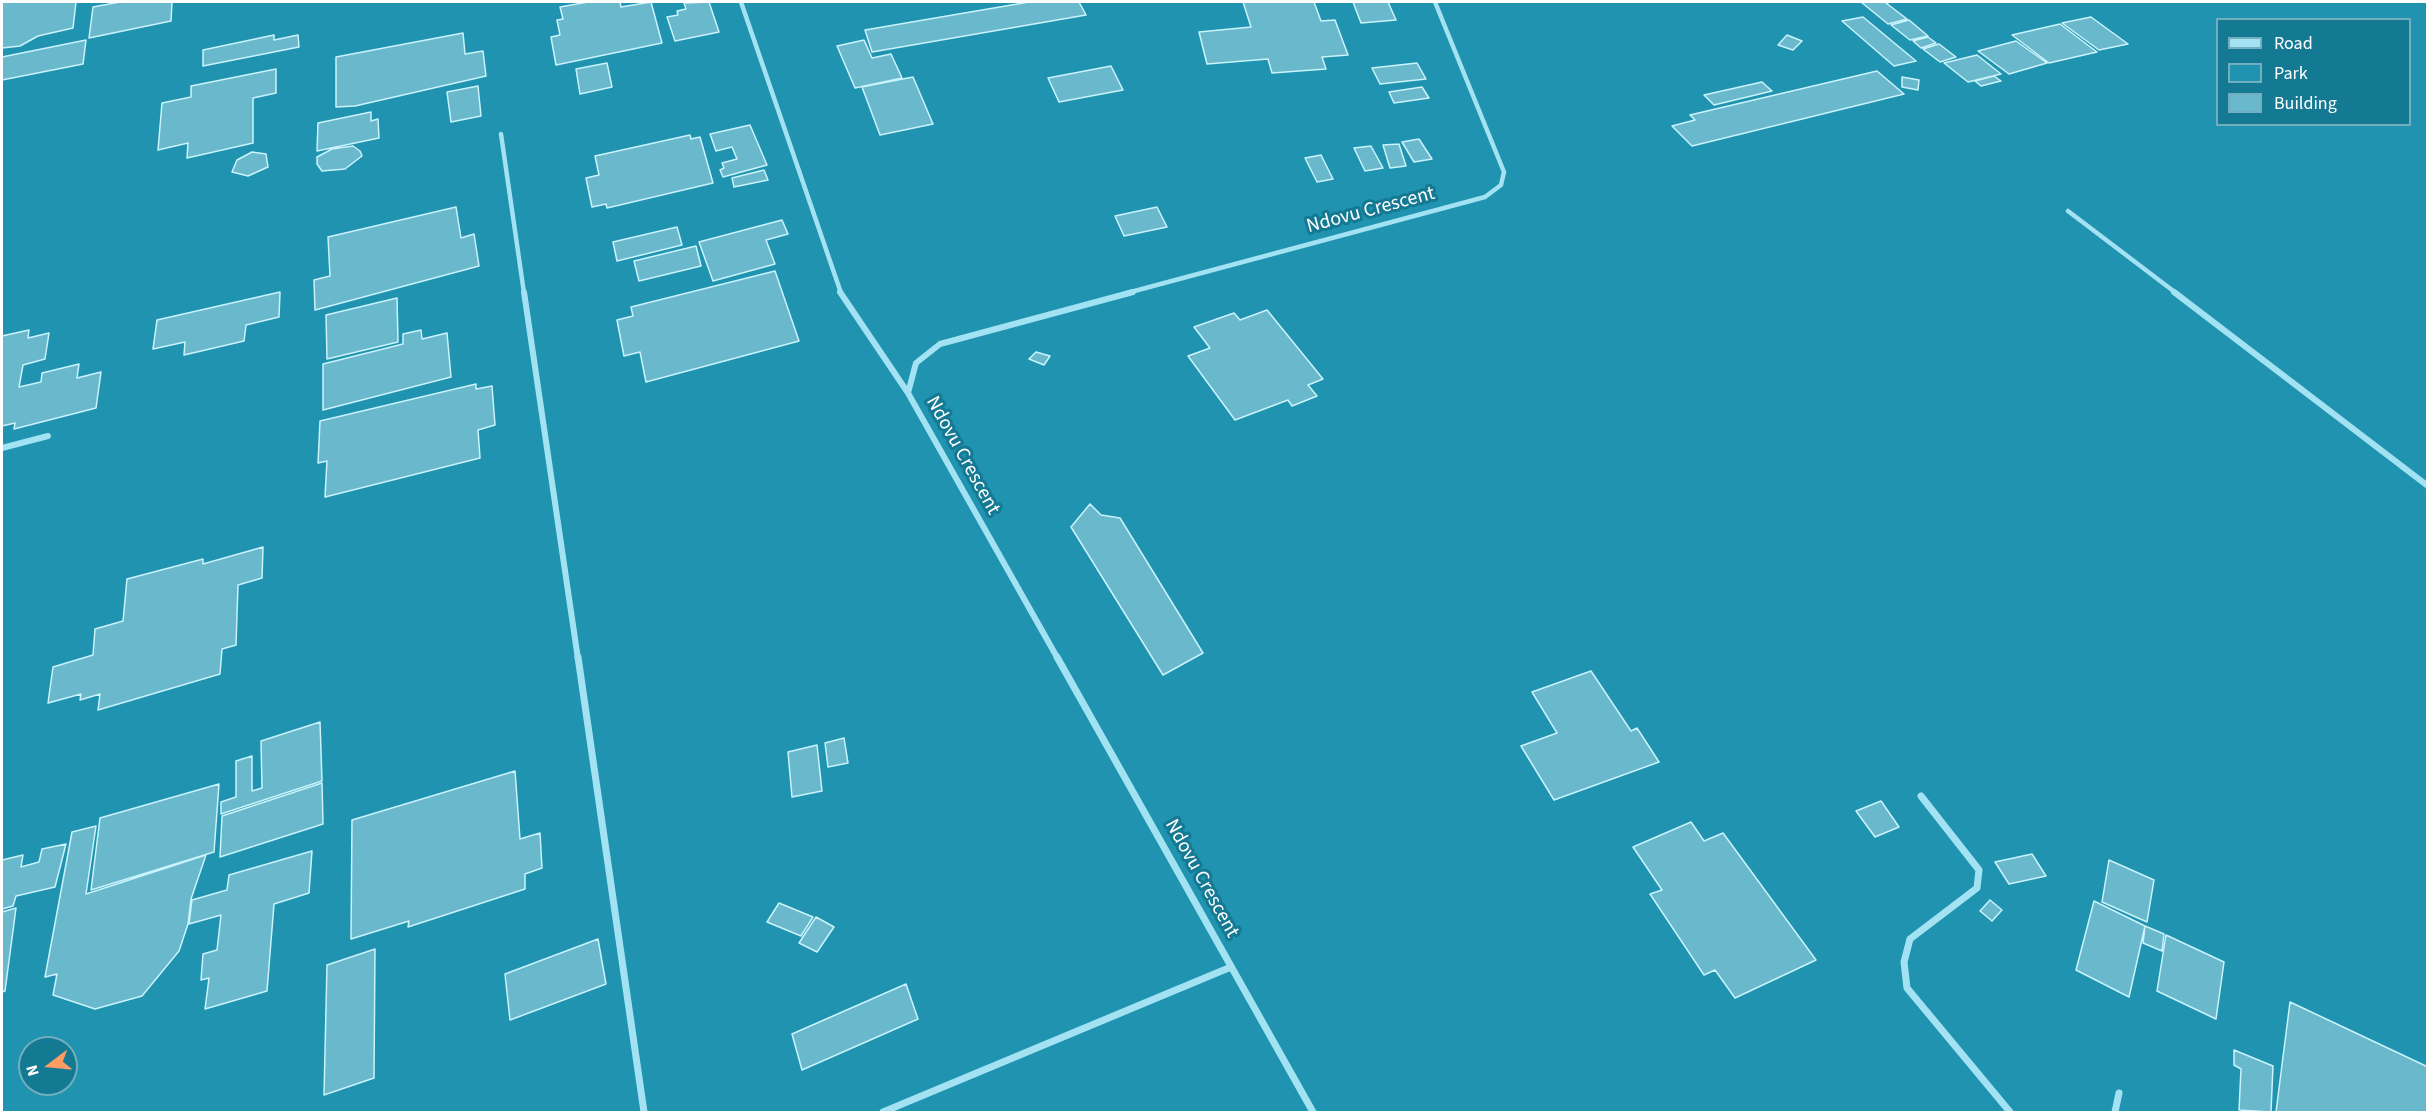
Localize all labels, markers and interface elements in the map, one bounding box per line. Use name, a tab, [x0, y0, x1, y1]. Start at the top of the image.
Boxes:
legend	[2216, 18, 2411, 126]
text: Road	[2274, 31, 2313, 56]
text: Park	[2274, 61, 2308, 86]
text: Building	[2274, 91, 2337, 116]
street label: Ndovu Crescent	[1304, 182, 1438, 240]
street label: Ndovu Crescent	[920, 393, 1004, 519]
street label: Ndovu Crescent	[1159, 816, 1243, 942]
north arrow	[18, 1036, 78, 1096]
text: N	[21, 1062, 45, 1079]

